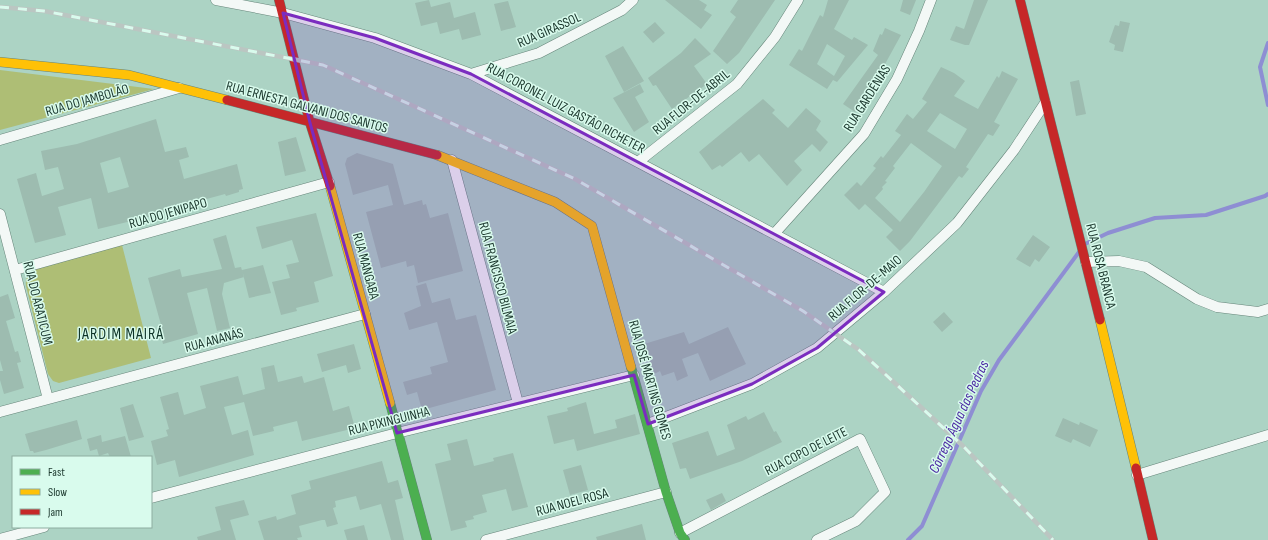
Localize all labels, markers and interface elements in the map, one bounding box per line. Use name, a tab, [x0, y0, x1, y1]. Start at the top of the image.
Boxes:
street label: RUA GIRASSOL	[515, 9, 583, 51]
street label: RUA CORONEL LUIZ GASTÃO RICHETER	[484, 59, 649, 157]
street label: RUA GARDÊNIAS	[840, 61, 894, 135]
street label: RUA FLOR-DE-ABRIL	[649, 66, 733, 138]
street label: RUA ERNESTA GALVANI DOS SANTOS	[224, 77, 390, 137]
street label: RUA DO JAMBOLÃO	[43, 80, 131, 120]
street label: RUA DO JENIPAPO	[127, 194, 209, 232]
street label: RUA FRANCISCO BILMAIA	[475, 220, 521, 337]
street label: RUA ROSA BRANCA	[1082, 222, 1120, 311]
street label: RUA MANGABA	[349, 231, 383, 302]
street label: RUA FLOR-DE-MAIO	[825, 251, 905, 325]
street label: RUA DO ARATICUM	[19, 259, 57, 347]
street label: RUA JOSÉ MARTINS GOMES	[625, 318, 675, 442]
street label: RUA ANANÁS	[183, 324, 245, 356]
district label: JARDIM MAIRÁ	[77, 325, 164, 344]
water label: Córrego Água das Pedras	[925, 357, 994, 476]
street label: RUA PIXINGUINHA	[347, 402, 432, 439]
street label: RUA COPO DE LEITE	[762, 423, 850, 479]
legend	[12, 456, 152, 528]
text: Fast	[48, 465, 65, 480]
street label: RUA NOEL ROSA	[534, 484, 611, 520]
text: Slow	[48, 485, 67, 500]
text: Jam	[47, 505, 63, 520]

